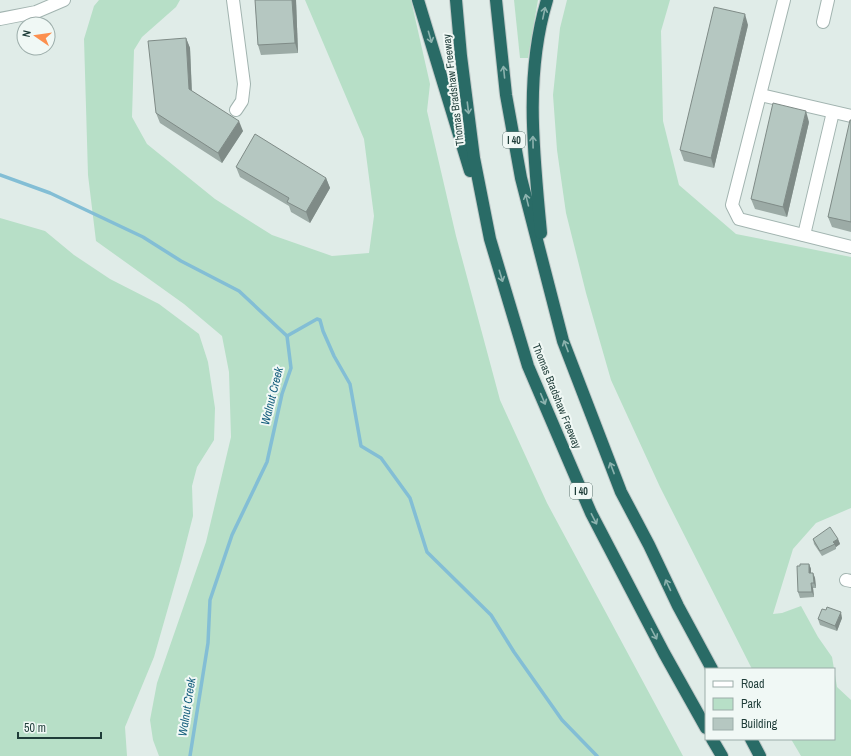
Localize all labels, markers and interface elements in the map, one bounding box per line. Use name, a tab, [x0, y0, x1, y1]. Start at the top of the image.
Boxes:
one-way arrow	[540, 7, 548, 20]
north arrow	[16, 16, 56, 56]
text: N	[19, 29, 34, 38]
one-way arrow	[427, 30, 434, 43]
street label: Thomas Bradshaw Freeway	[439, 33, 467, 147]
one-way arrow	[500, 66, 507, 79]
one-way arrow	[464, 101, 472, 114]
road number: I 40	[503, 132, 525, 148]
one-way arrow	[529, 136, 537, 149]
one-way arrow	[522, 193, 530, 206]
one-way arrow	[498, 270, 505, 283]
street label: Thomas Bradshaw Freeway	[529, 341, 585, 451]
one-way arrow	[561, 341, 569, 353]
water label: Walnut Creek	[257, 364, 287, 427]
one-way arrow	[539, 393, 547, 405]
one-way arrow	[608, 462, 616, 474]
road number: I 40	[570, 483, 592, 499]
one-way arrow	[591, 512, 598, 524]
one-way arrow	[664, 579, 671, 591]
one-way arrow	[651, 628, 658, 640]
legend	[705, 668, 835, 740]
water label: Walnut Creek	[174, 675, 200, 738]
text: Road	[741, 676, 765, 692]
text: Park	[741, 696, 761, 712]
scale bar	[18, 714, 101, 740]
text: Building	[741, 716, 778, 732]
text: 50 m	[24, 720, 46, 736]

